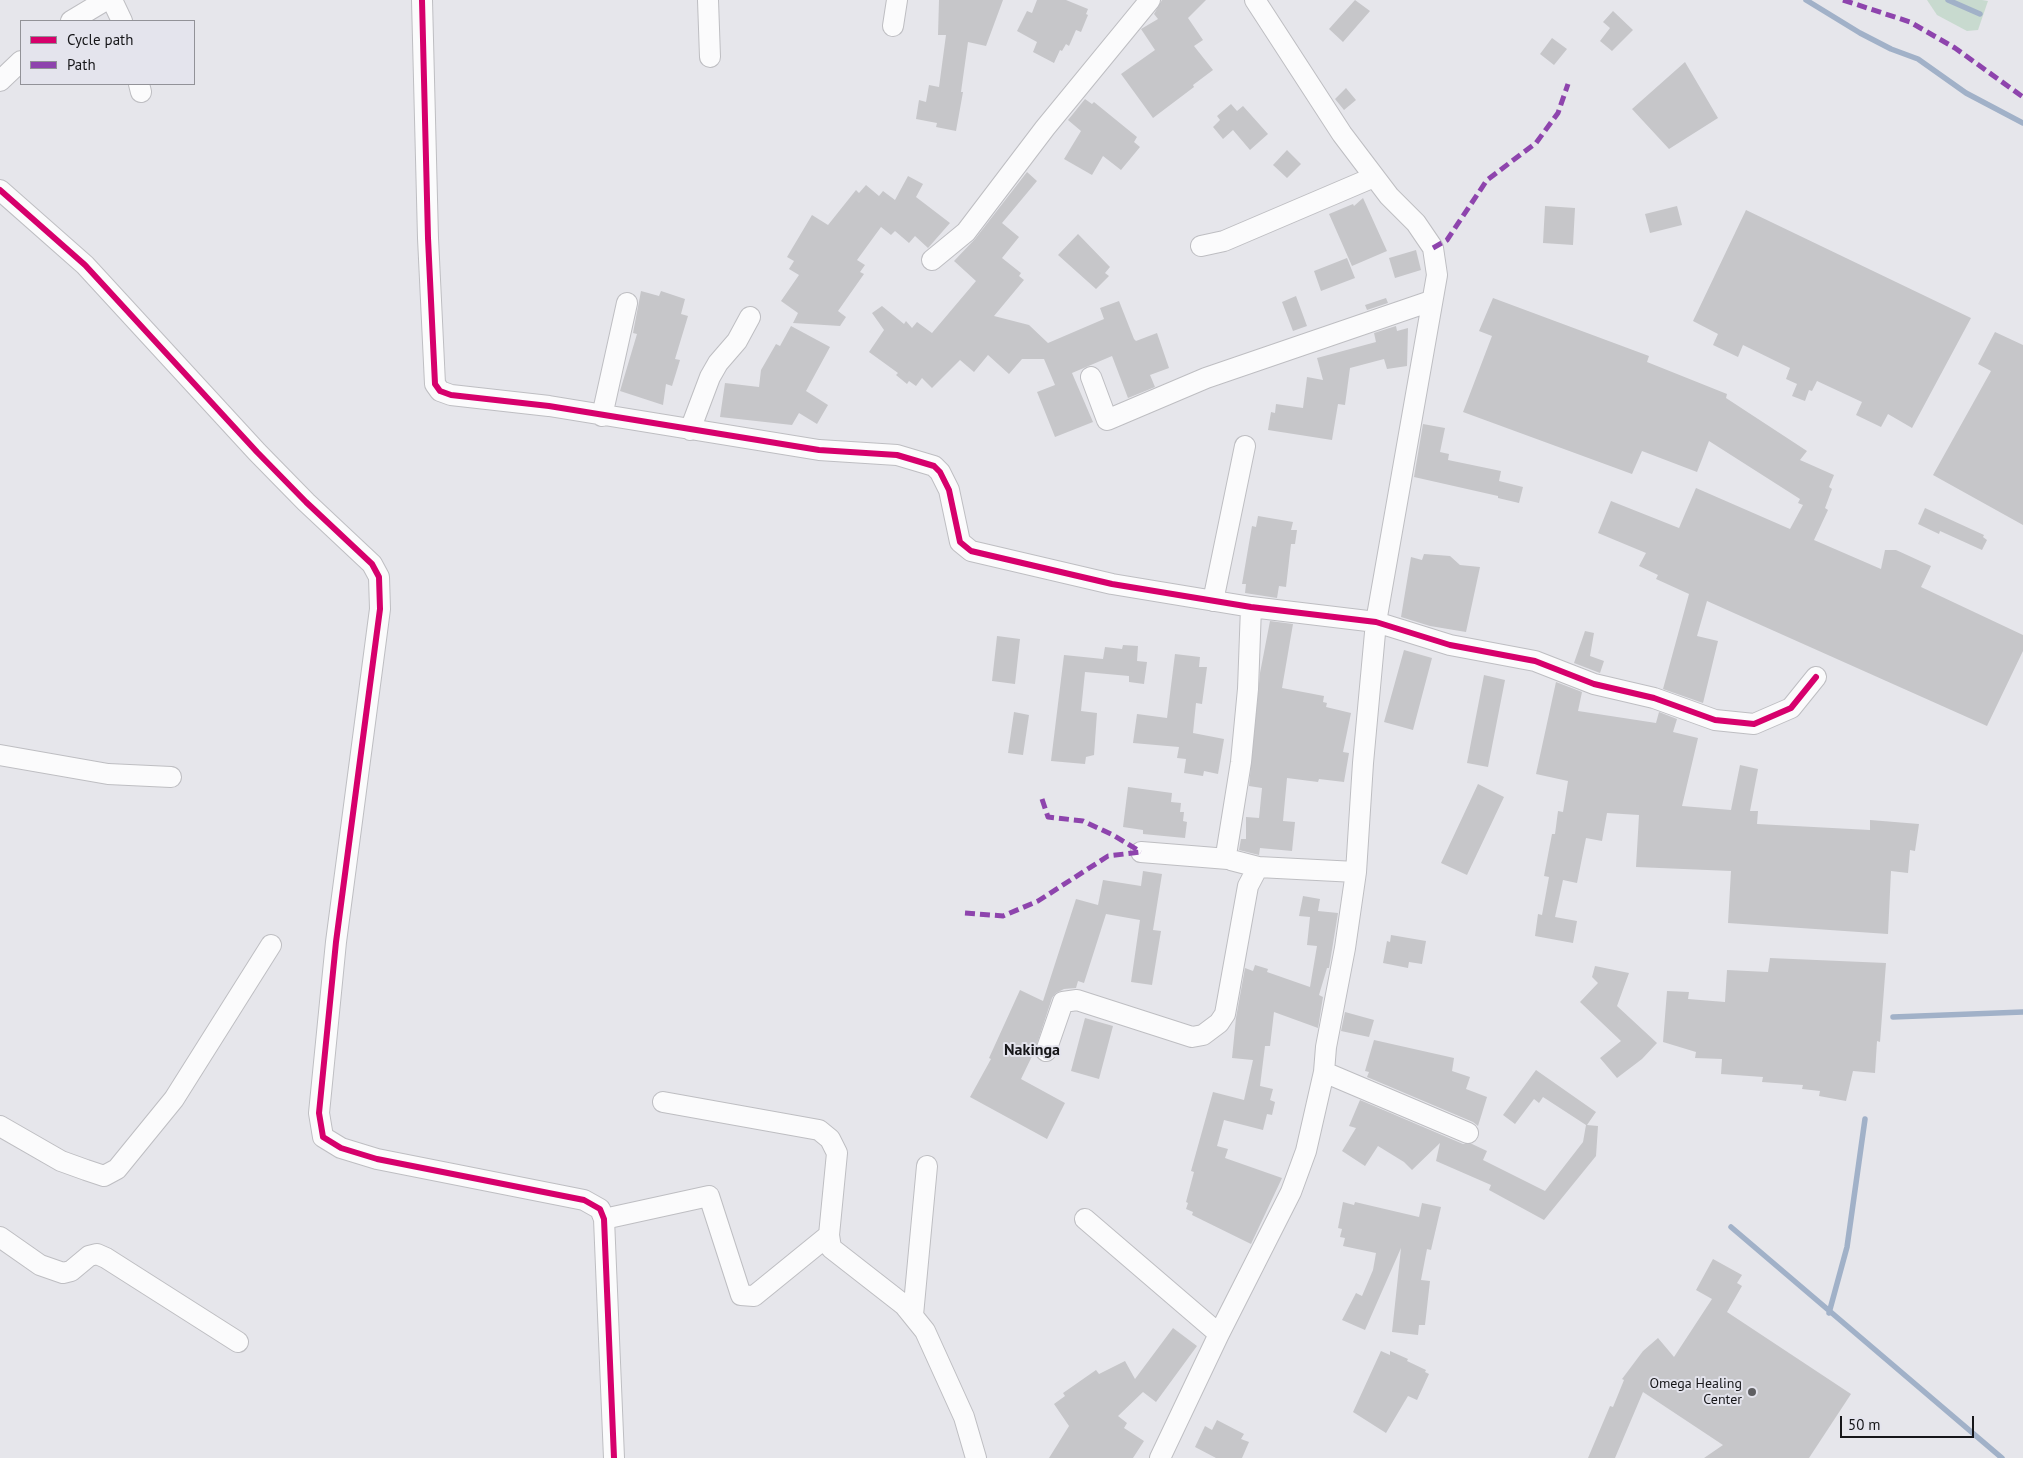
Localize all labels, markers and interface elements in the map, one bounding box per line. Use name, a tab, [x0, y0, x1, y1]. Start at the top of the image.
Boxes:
legend	[20, 20, 195, 85]
text: Cycle path	[67, 30, 133, 49]
text: Path	[67, 55, 96, 74]
district label: Nakinga	[1004, 1040, 1060, 1060]
place label: Omega Healing Center	[1649, 1376, 1742, 1408]
marker: Omega Healing Center	[1746, 1386, 1758, 1398]
scale bar	[1843, 1406, 1977, 1438]
text: 50 m	[1848, 1415, 1881, 1434]

